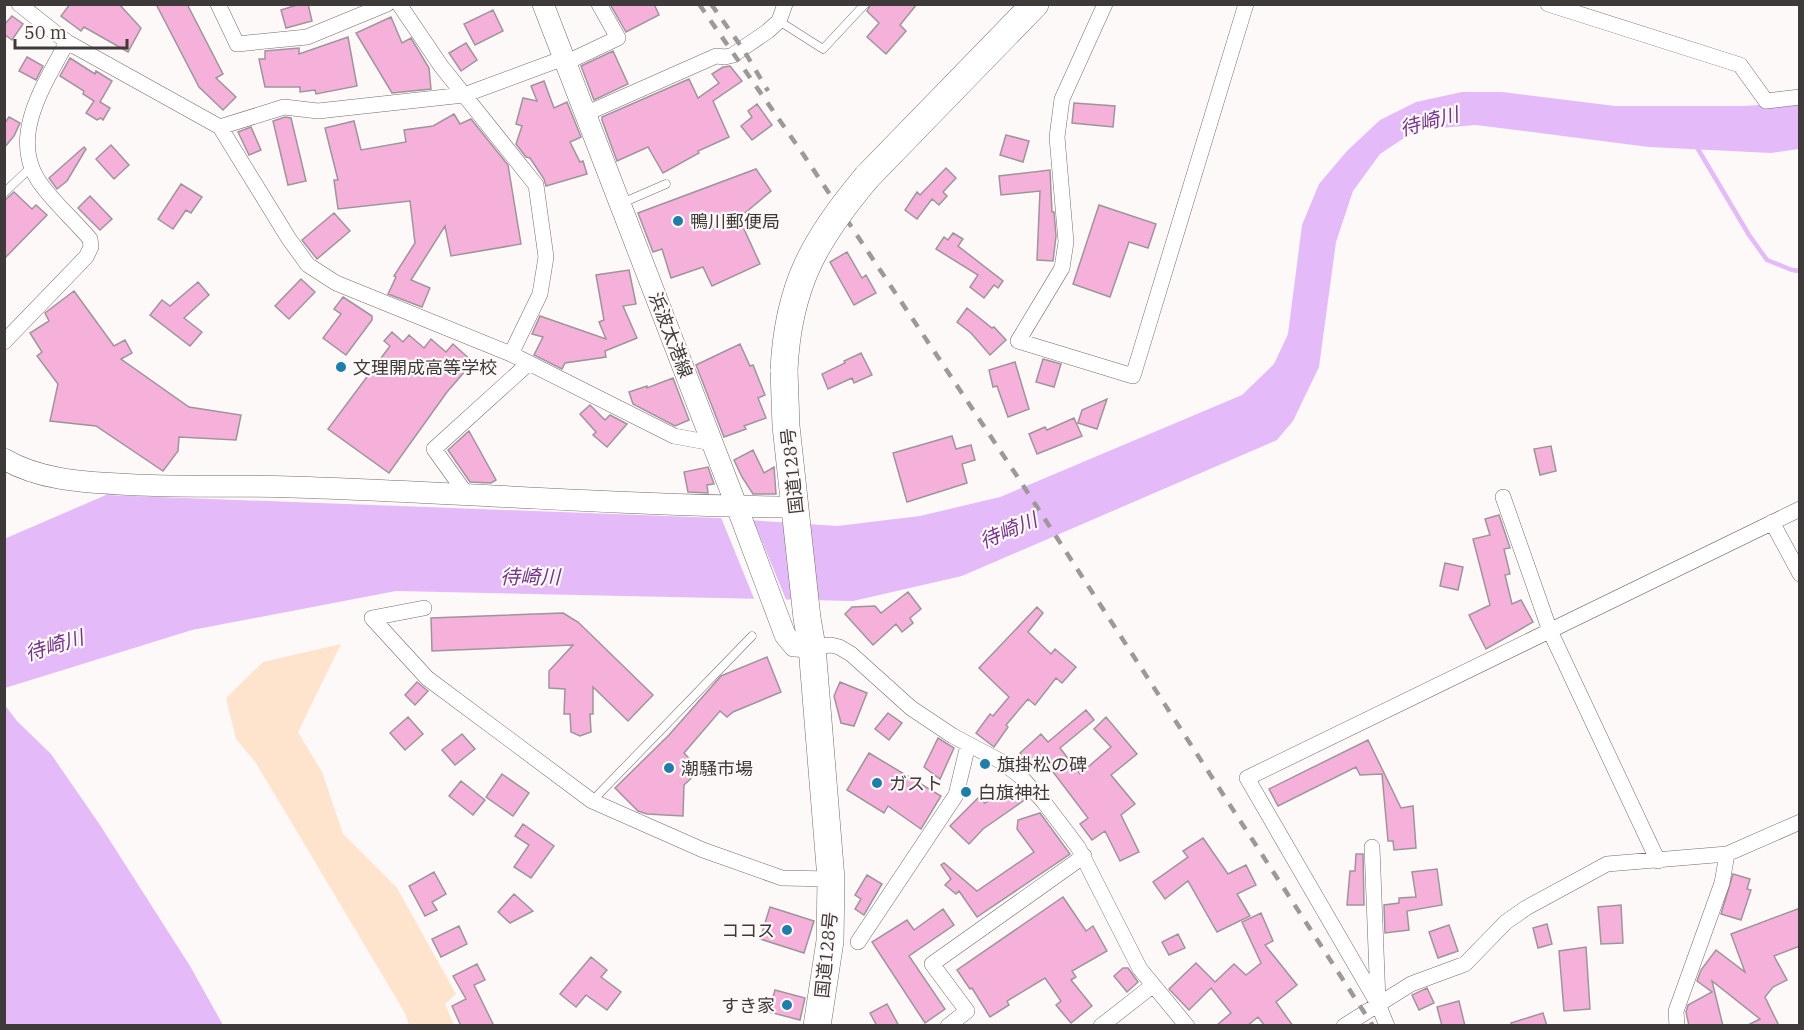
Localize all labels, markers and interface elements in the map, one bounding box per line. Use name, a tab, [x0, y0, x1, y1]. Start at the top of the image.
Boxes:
scale bar	[15, 12, 128, 50]
text: 50 m	[24, 21, 67, 44]
water label: 待崎川	[1397, 100, 1463, 142]
place label: 鴨川郵便局	[690, 210, 780, 233]
marker: 鴨川郵便局	[671, 214, 685, 228]
street label: 浜波太港線	[644, 289, 698, 381]
place label: 文理開成高等学校	[353, 356, 497, 379]
marker: 文理開成高等学校	[334, 360, 348, 374]
street label: 国道128号	[776, 427, 808, 515]
water label: 待崎川	[975, 505, 1043, 554]
water label: 待崎川	[500, 563, 562, 590]
water label: 待崎川	[21, 623, 89, 667]
place label: 旗掛松の碑	[997, 753, 1087, 776]
place label: 潮騒市場	[681, 757, 753, 780]
marker: 旗掛松の碑	[978, 757, 992, 771]
marker: 潮騒市場	[662, 761, 676, 775]
place label: ガスト	[889, 772, 943, 795]
marker: ガスト	[870, 776, 884, 790]
place label: 白旗神社	[978, 781, 1050, 804]
marker: 白旗神社	[959, 785, 973, 799]
street label: 国道128号	[810, 911, 842, 999]
place label: ココス	[721, 919, 775, 942]
marker: ココス	[780, 923, 794, 937]
place label: すき家	[721, 994, 775, 1017]
marker: すき家	[780, 998, 794, 1012]

